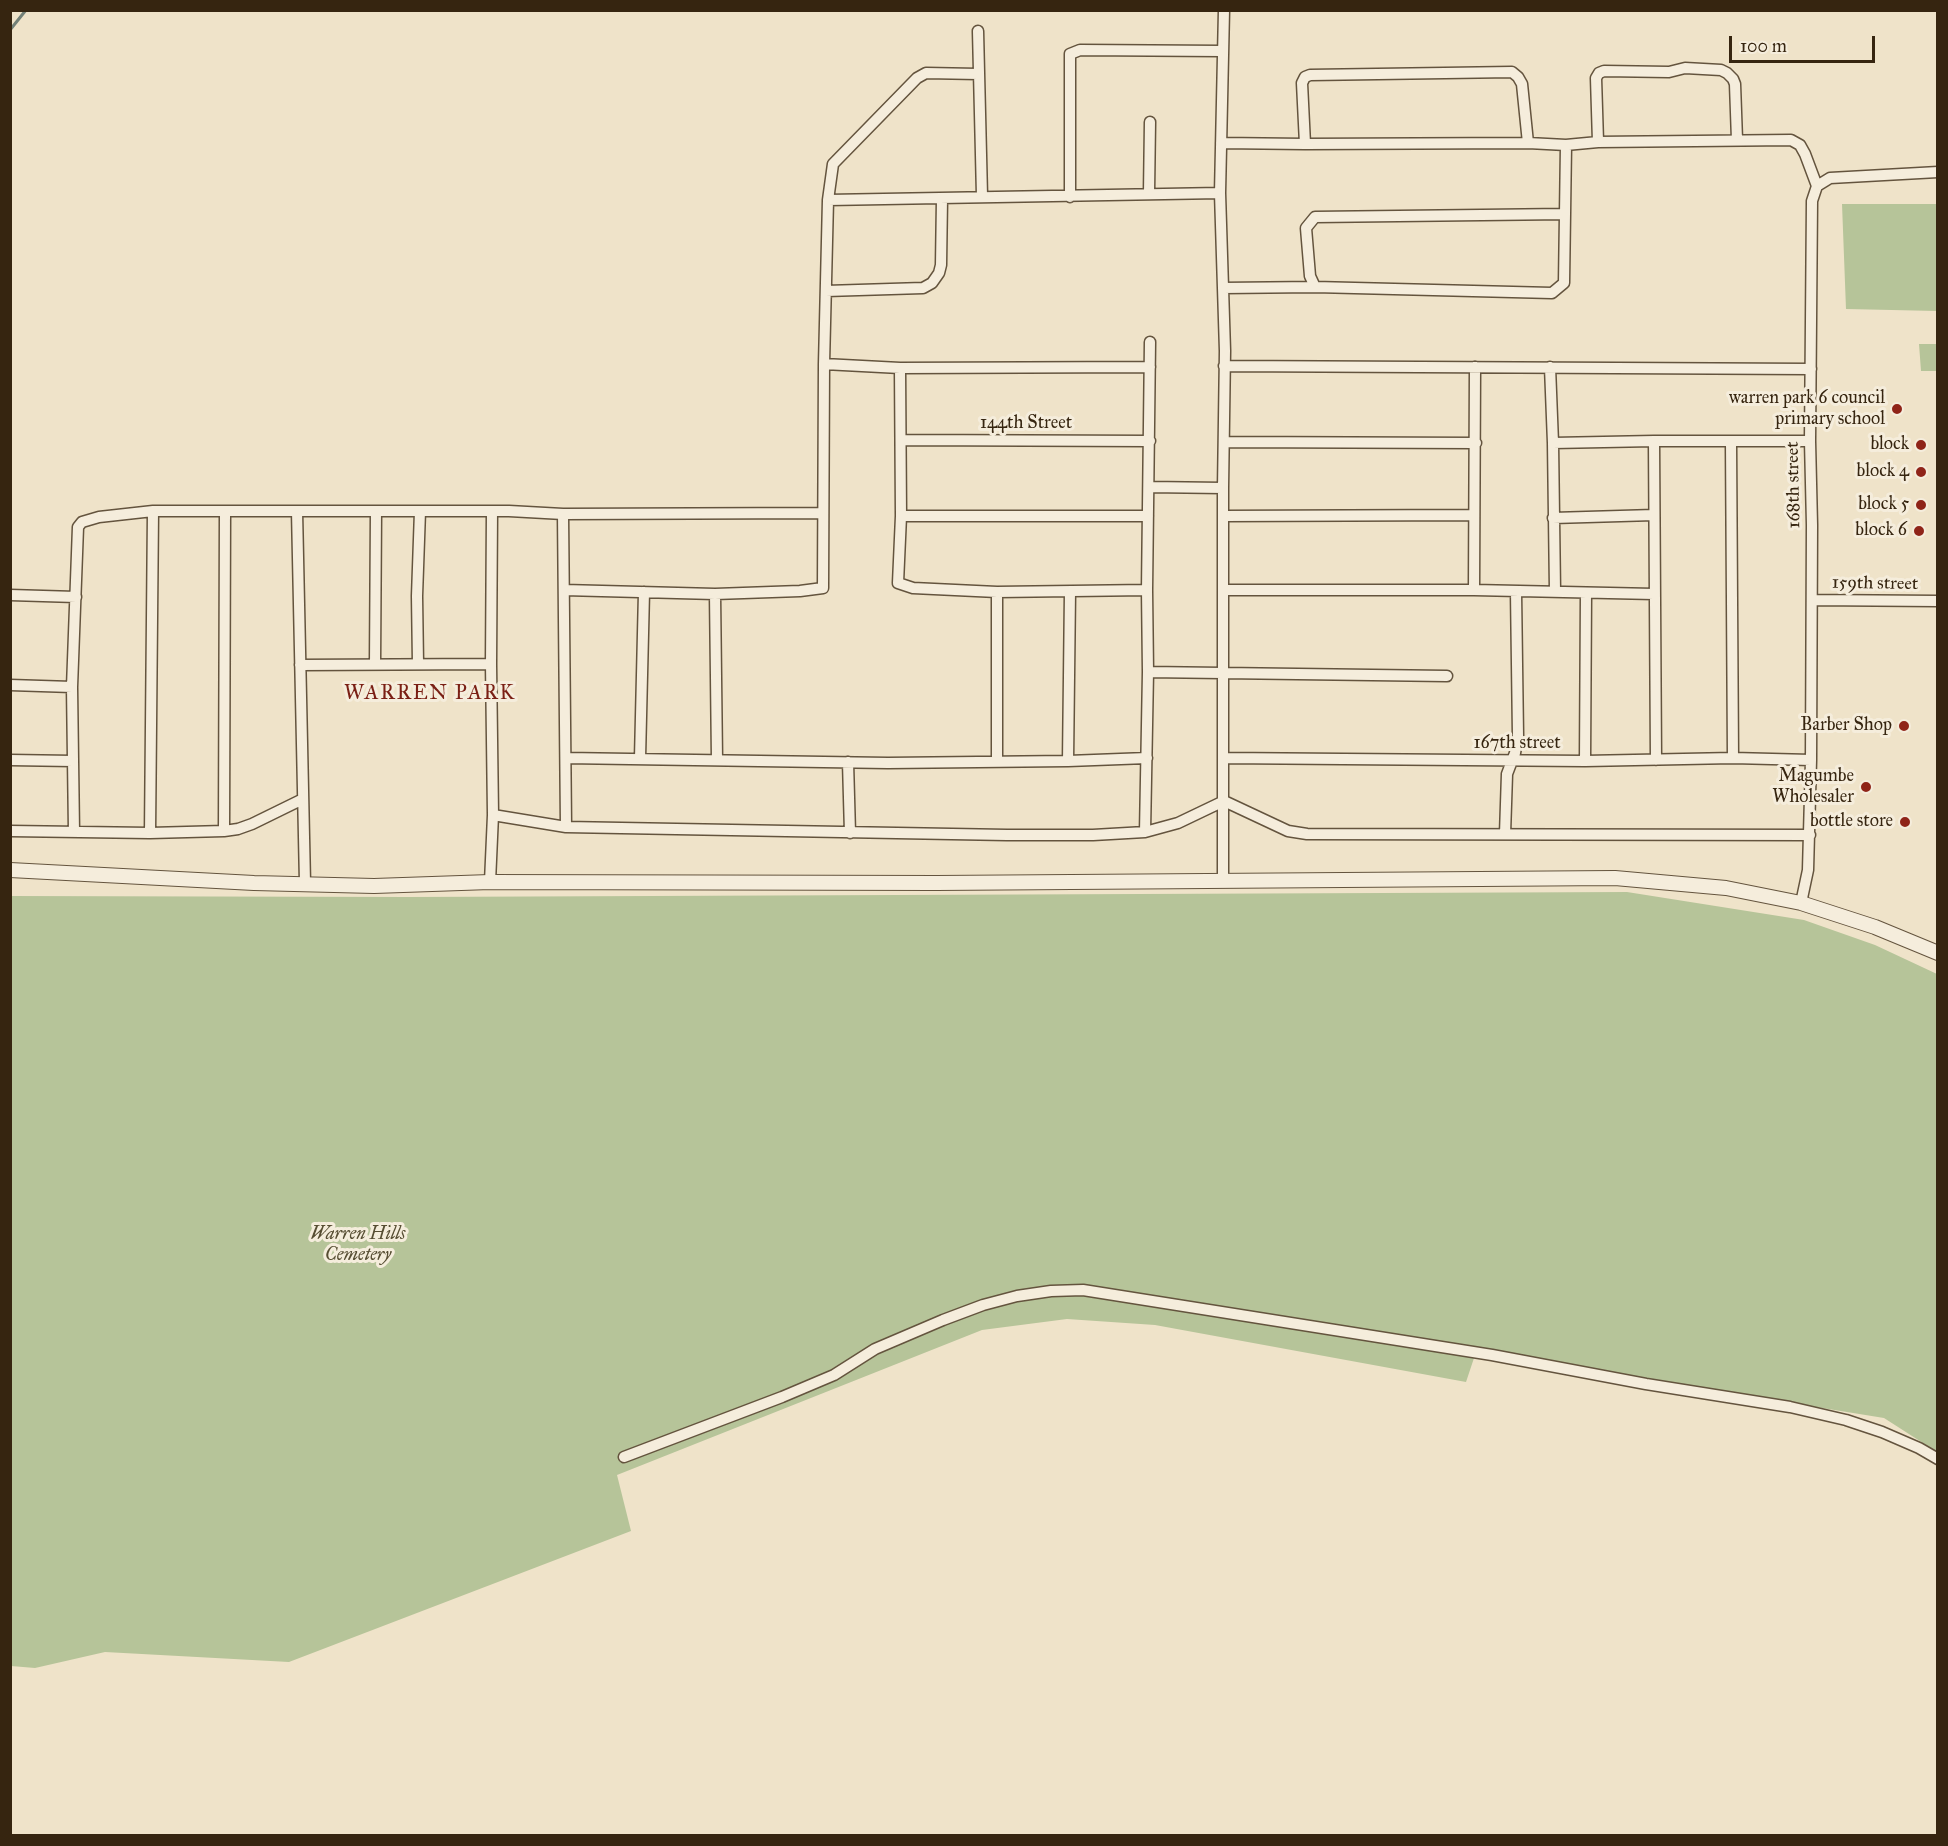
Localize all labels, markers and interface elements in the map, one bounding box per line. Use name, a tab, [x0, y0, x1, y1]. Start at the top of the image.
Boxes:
scale bar	[1732, 24, 1878, 62]
text: 100 m	[1740, 35, 1787, 57]
place label: warren park 6 council primary school	[1729, 388, 1885, 430]
marker: warren park 6 council primary school	[1890, 402, 1904, 416]
street label: 144th Street	[980, 413, 1072, 435]
place label: block	[1870, 434, 1909, 456]
marker: block	[1914, 438, 1928, 452]
street label: 168th street	[1782, 441, 1806, 529]
place label: block 4	[1856, 461, 1909, 483]
marker: block 4	[1914, 465, 1928, 479]
place label: block 5	[1858, 494, 1909, 516]
marker: block 5	[1914, 498, 1928, 512]
place label: block 6	[1855, 520, 1907, 542]
marker: block 6	[1912, 524, 1926, 538]
street label: 159th street	[1832, 572, 1918, 596]
district label: WARREN PARK	[344, 681, 516, 707]
place label: Barber Shop	[1800, 715, 1892, 737]
marker: Barber Shop	[1897, 719, 1911, 733]
street label: 167th street	[1473, 733, 1561, 755]
place label: Magumbe Wholesaler	[1772, 766, 1854, 808]
marker: Magumbe Wholesaler	[1859, 780, 1873, 794]
place label: bottle store	[1810, 811, 1893, 833]
marker: bottle store	[1898, 815, 1912, 829]
park label: Warren Hills Cemetery	[310, 1224, 406, 1266]

